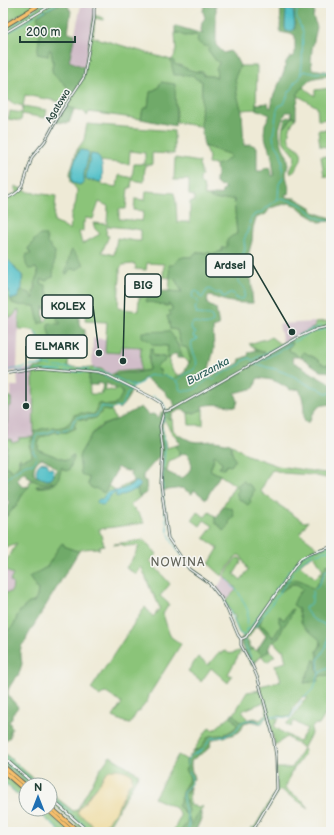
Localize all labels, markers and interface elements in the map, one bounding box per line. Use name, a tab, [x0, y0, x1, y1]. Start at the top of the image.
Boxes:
scale bar	[20, 18, 75, 44]
text: 200 m	[26, 25, 60, 40]
street label: Agatowa	[43, 86, 73, 125]
callout: Ardsel	[206, 254, 253, 277]
text: Ardsel	[213, 259, 246, 272]
callout: BIG	[125, 274, 161, 297]
text: BIG	[133, 279, 153, 292]
callout: KOLEX	[42, 295, 93, 318]
text: KOLEX	[50, 300, 86, 313]
callout: ELMARK	[26, 335, 87, 358]
text: ELMARK	[35, 340, 80, 353]
water label: Burzanka	[184, 354, 232, 388]
district label: NOWINA	[151, 555, 205, 570]
north arrow	[18, 777, 58, 817]
text: N	[34, 781, 42, 794]

